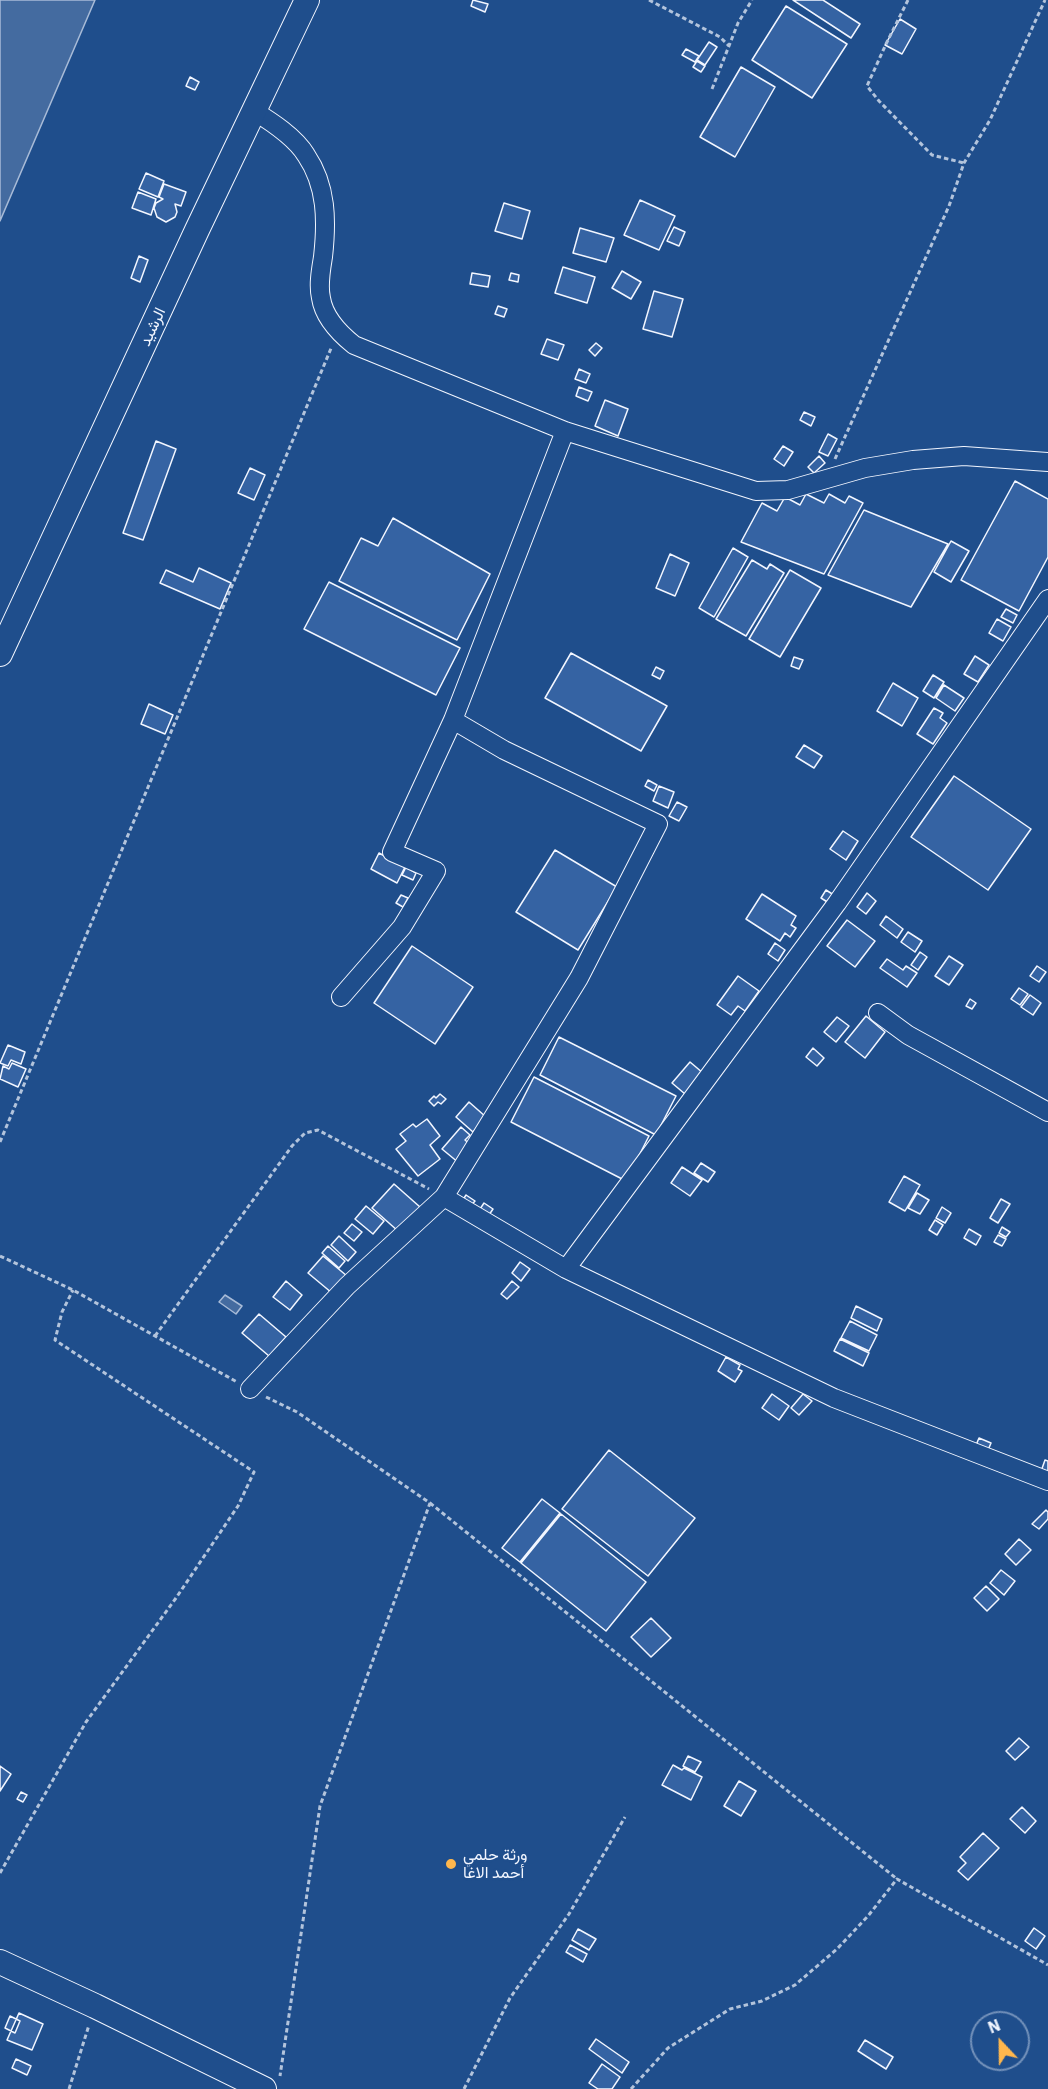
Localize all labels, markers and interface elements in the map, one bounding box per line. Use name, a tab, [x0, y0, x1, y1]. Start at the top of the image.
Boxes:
street label: الرشيد	[136, 305, 170, 349]
place label: ورثة حلمي أحمد الاغا	[463, 1845, 527, 1883]
marker: ورثة حلمي أحمد الاغا	[444, 1857, 458, 1871]
north arrow	[970, 2011, 1030, 2071]
text: N	[985, 2015, 1003, 2038]

